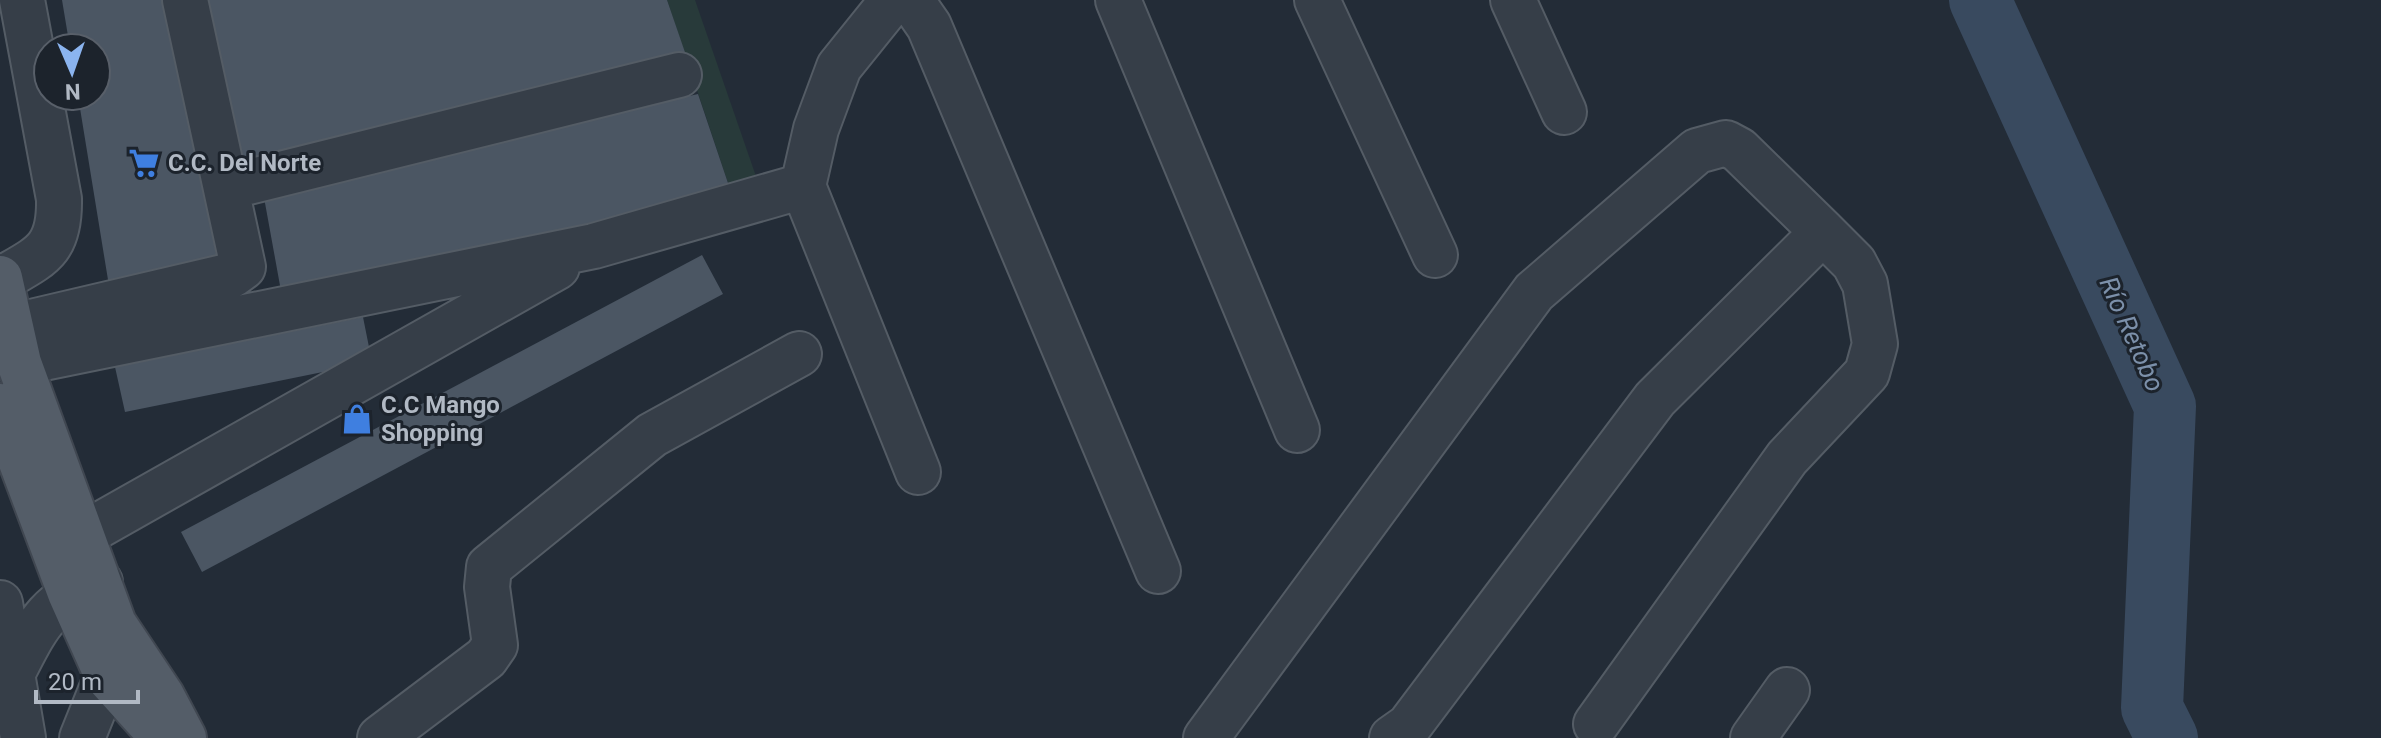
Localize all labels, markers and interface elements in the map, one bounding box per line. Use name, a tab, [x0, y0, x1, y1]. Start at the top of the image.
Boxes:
north arrow	[32, 32, 112, 112]
text: N	[64, 79, 81, 104]
supermarket icon: C.C. Del Norte	[127, 146, 161, 180]
place label: C.C. Del Norte	[168, 149, 321, 177]
water label: Río Retobo	[2093, 272, 2171, 396]
place label: C.C Mango Shopping	[381, 391, 500, 447]
shop icon: C.C Mango Shopping	[340, 402, 374, 436]
scale bar	[36, 654, 138, 704]
text: 20 m	[48, 668, 102, 696]

